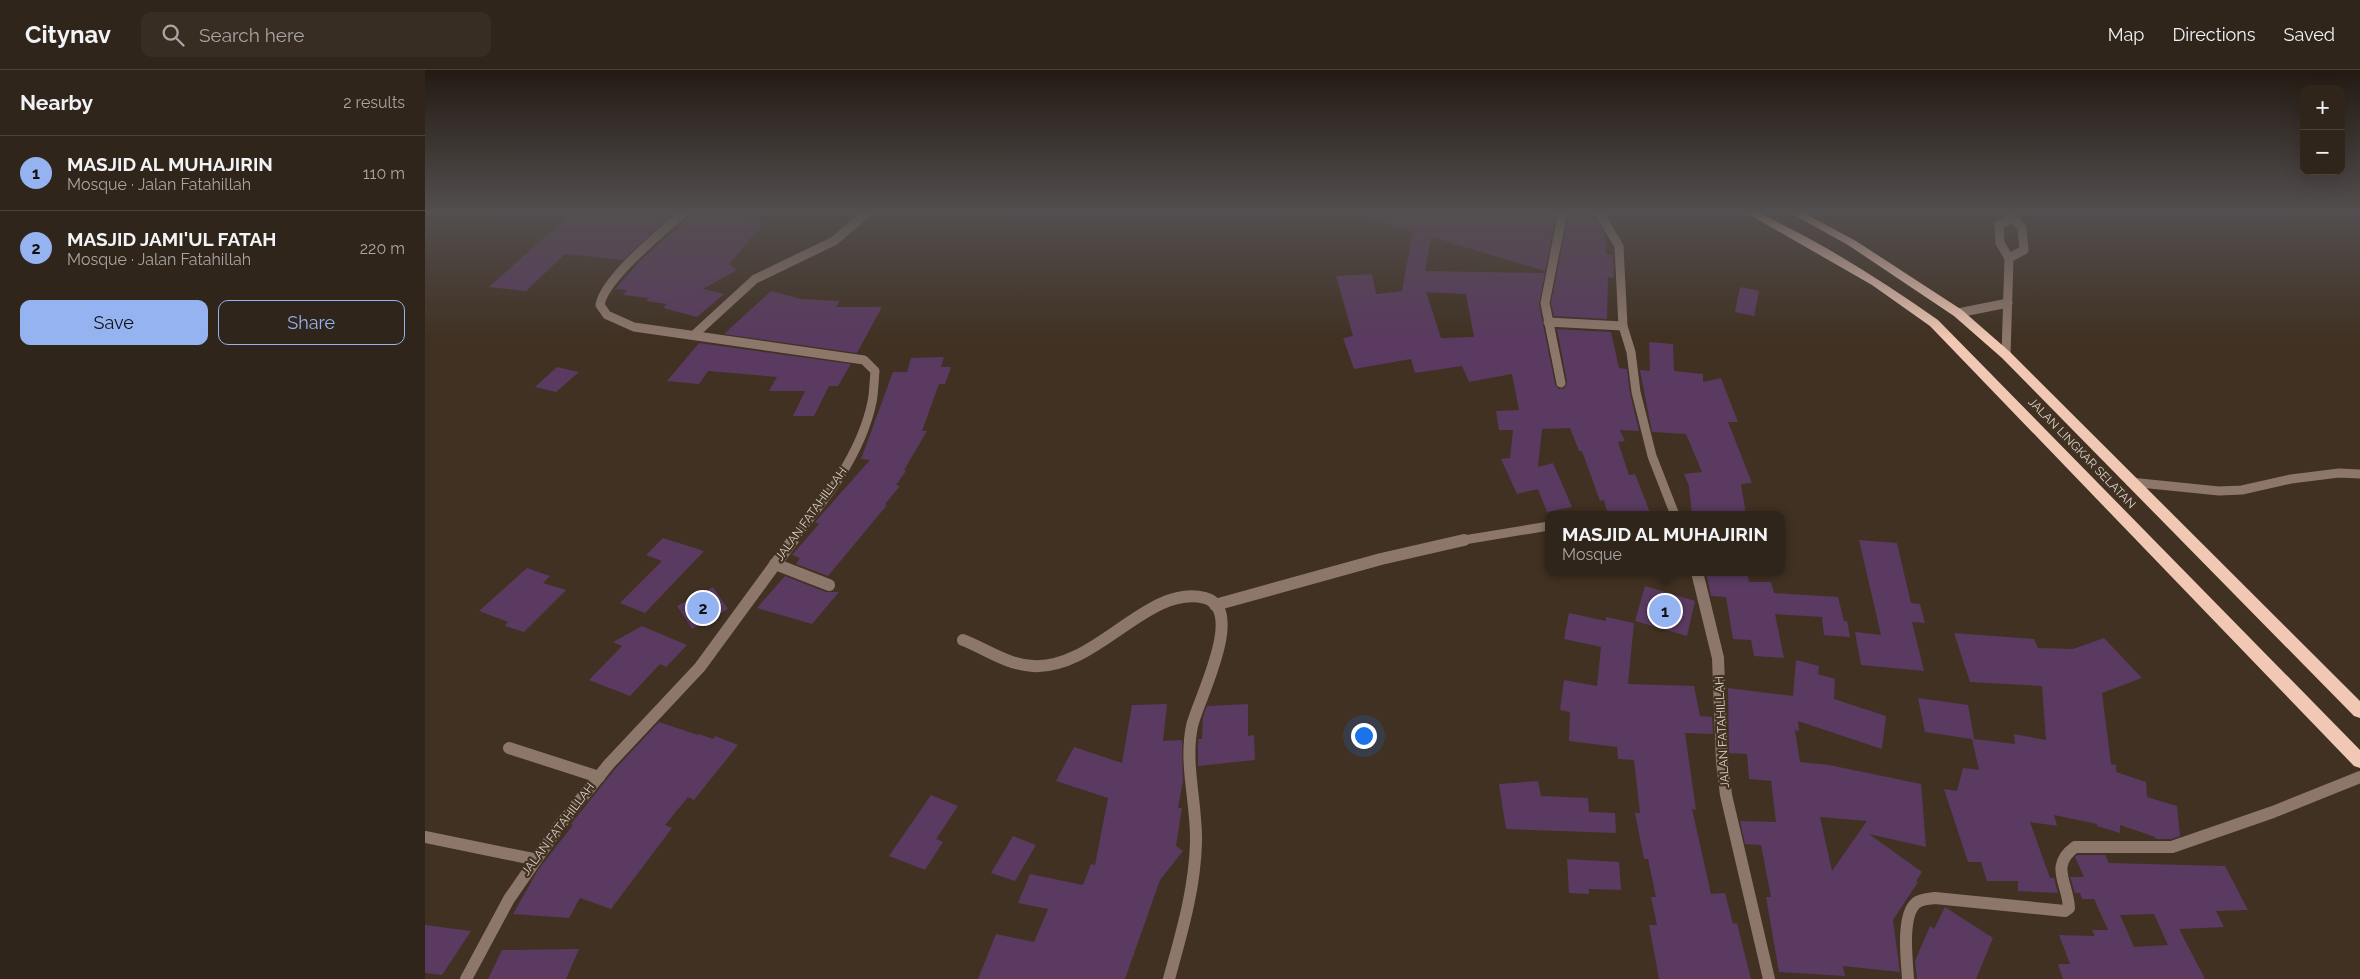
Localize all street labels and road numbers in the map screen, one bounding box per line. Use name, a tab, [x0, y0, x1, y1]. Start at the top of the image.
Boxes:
street label: JALAN LINGKAR SELATAN	[2025, 395, 2139, 511]
street label: JALAN FATAHILLAH	[772, 465, 850, 563]
street label: JALAN FATAHILLAH	[1712, 676, 1732, 788]
street label: JALAN FATAHILLAH	[519, 780, 597, 878]

